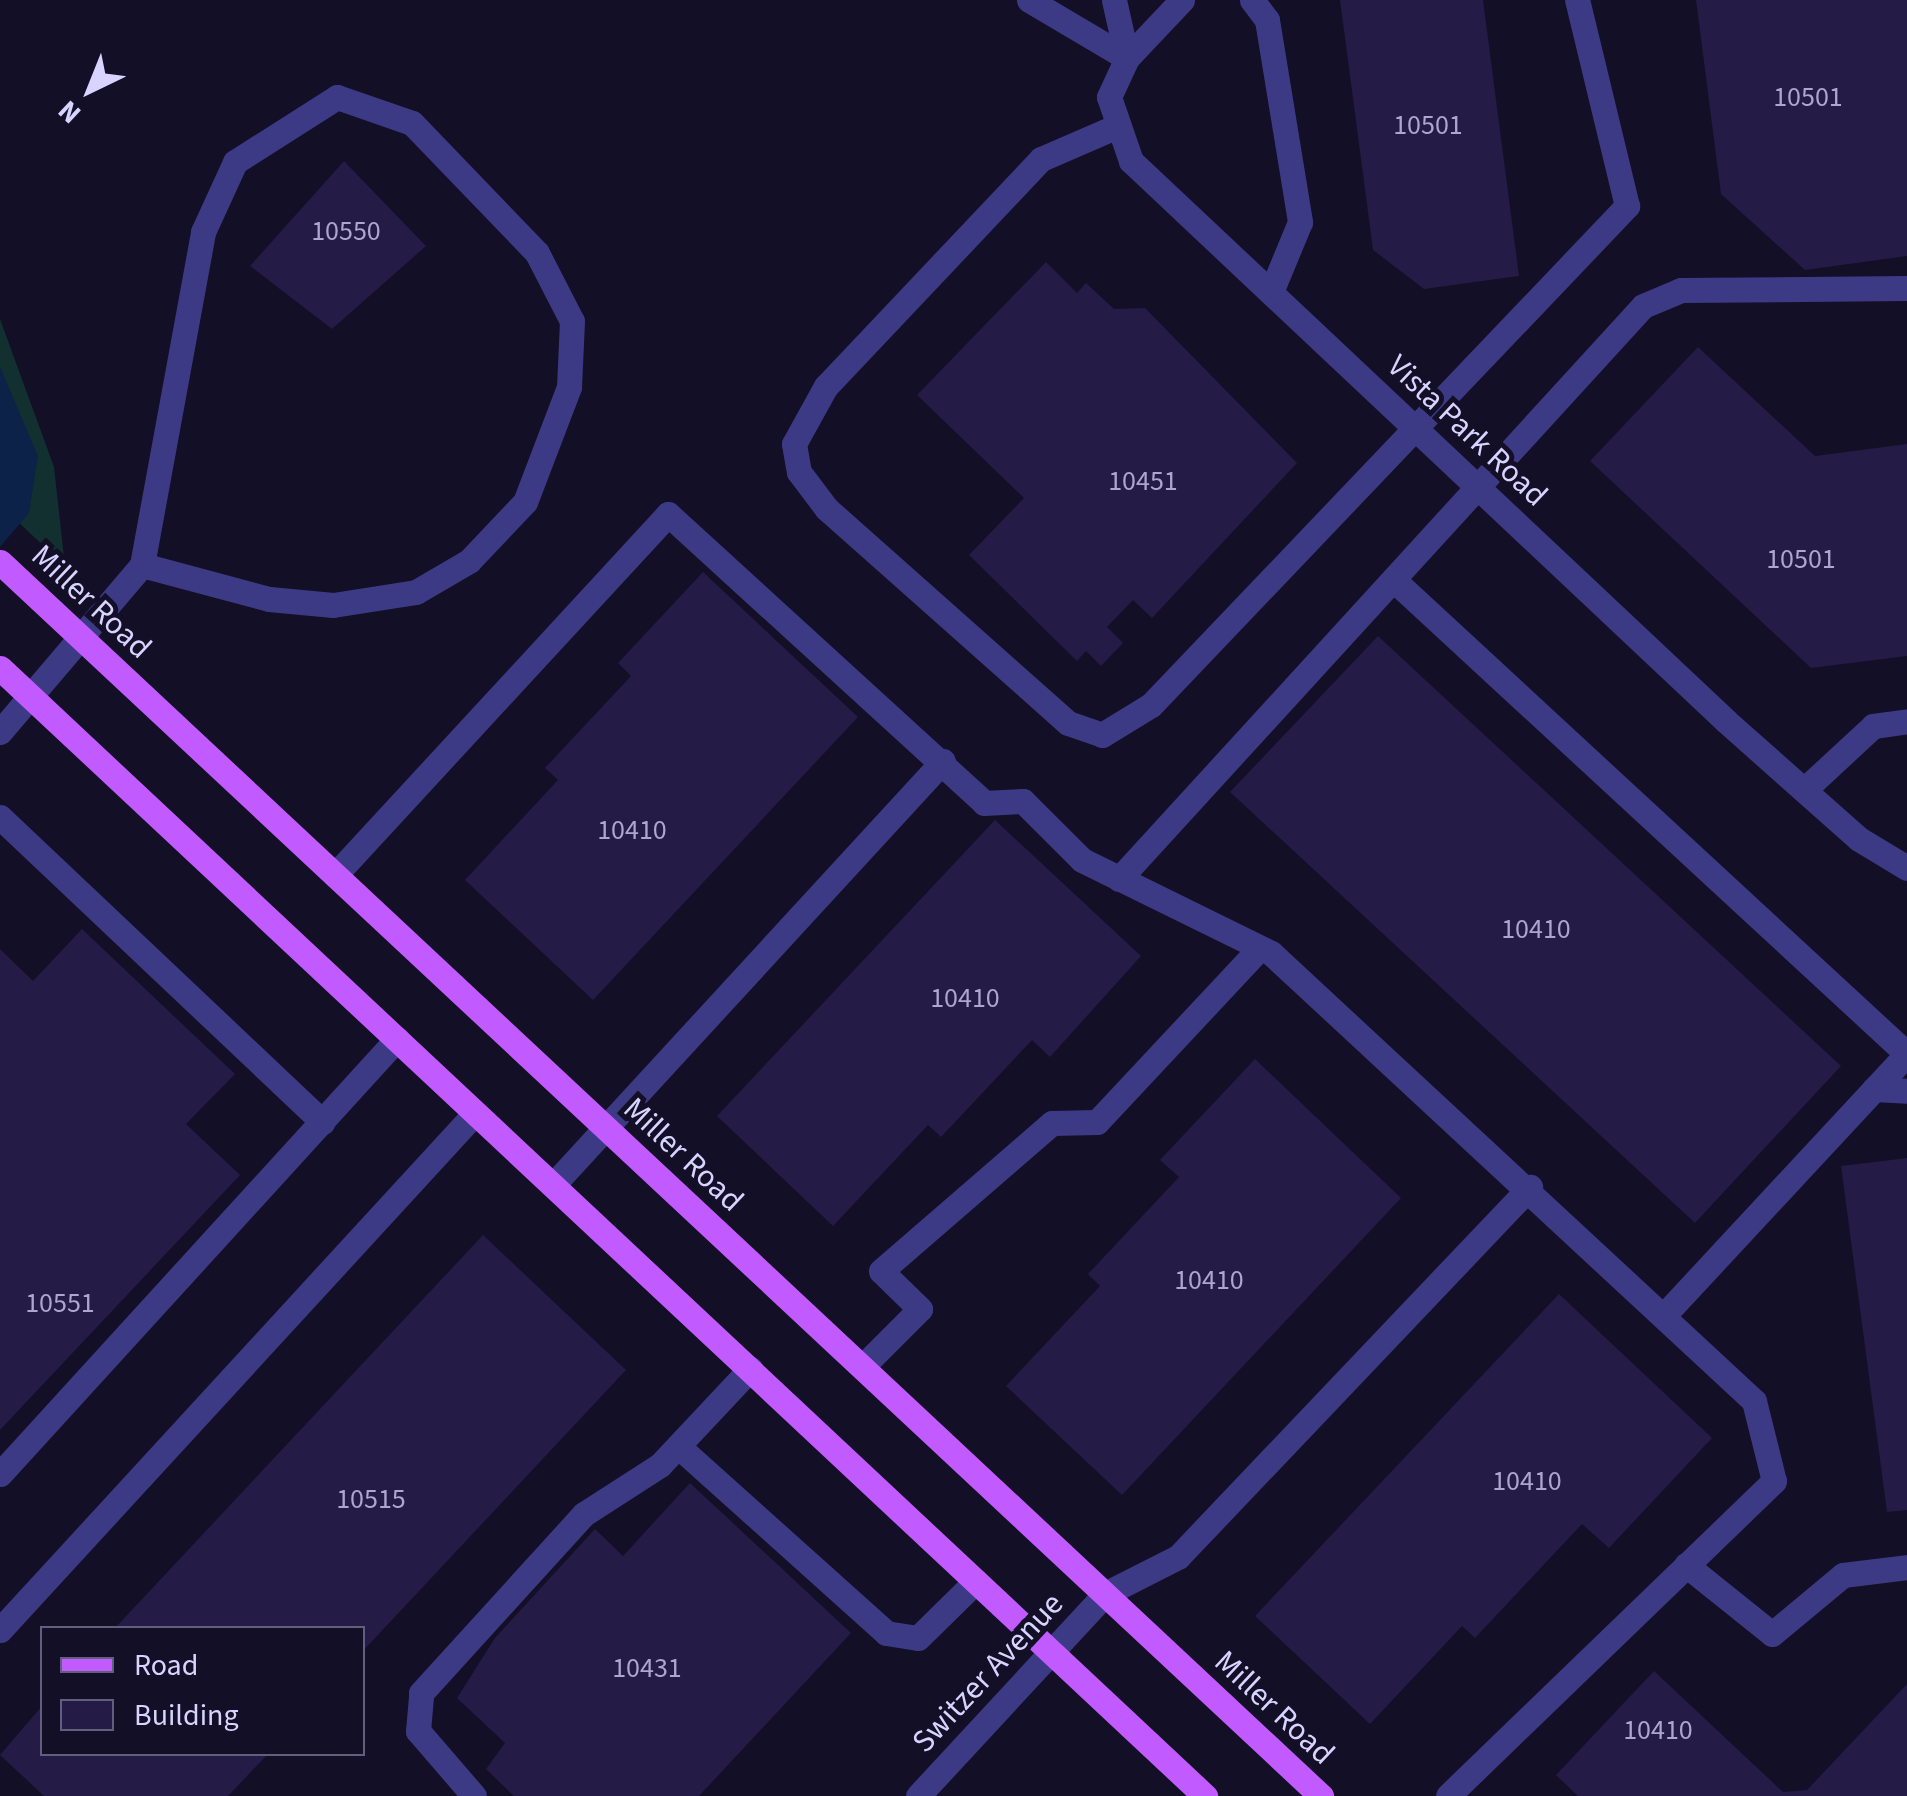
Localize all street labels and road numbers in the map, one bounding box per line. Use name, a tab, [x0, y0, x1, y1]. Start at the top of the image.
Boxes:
street label: Vista Park Road	[1379, 347, 1555, 515]
street label: Miller Road	[23, 537, 159, 667]
street label: Miller Road	[615, 1090, 751, 1220]
street label: Switzer Avenue	[904, 1585, 1072, 1761]
street label: Miller Road	[1206, 1643, 1342, 1773]

